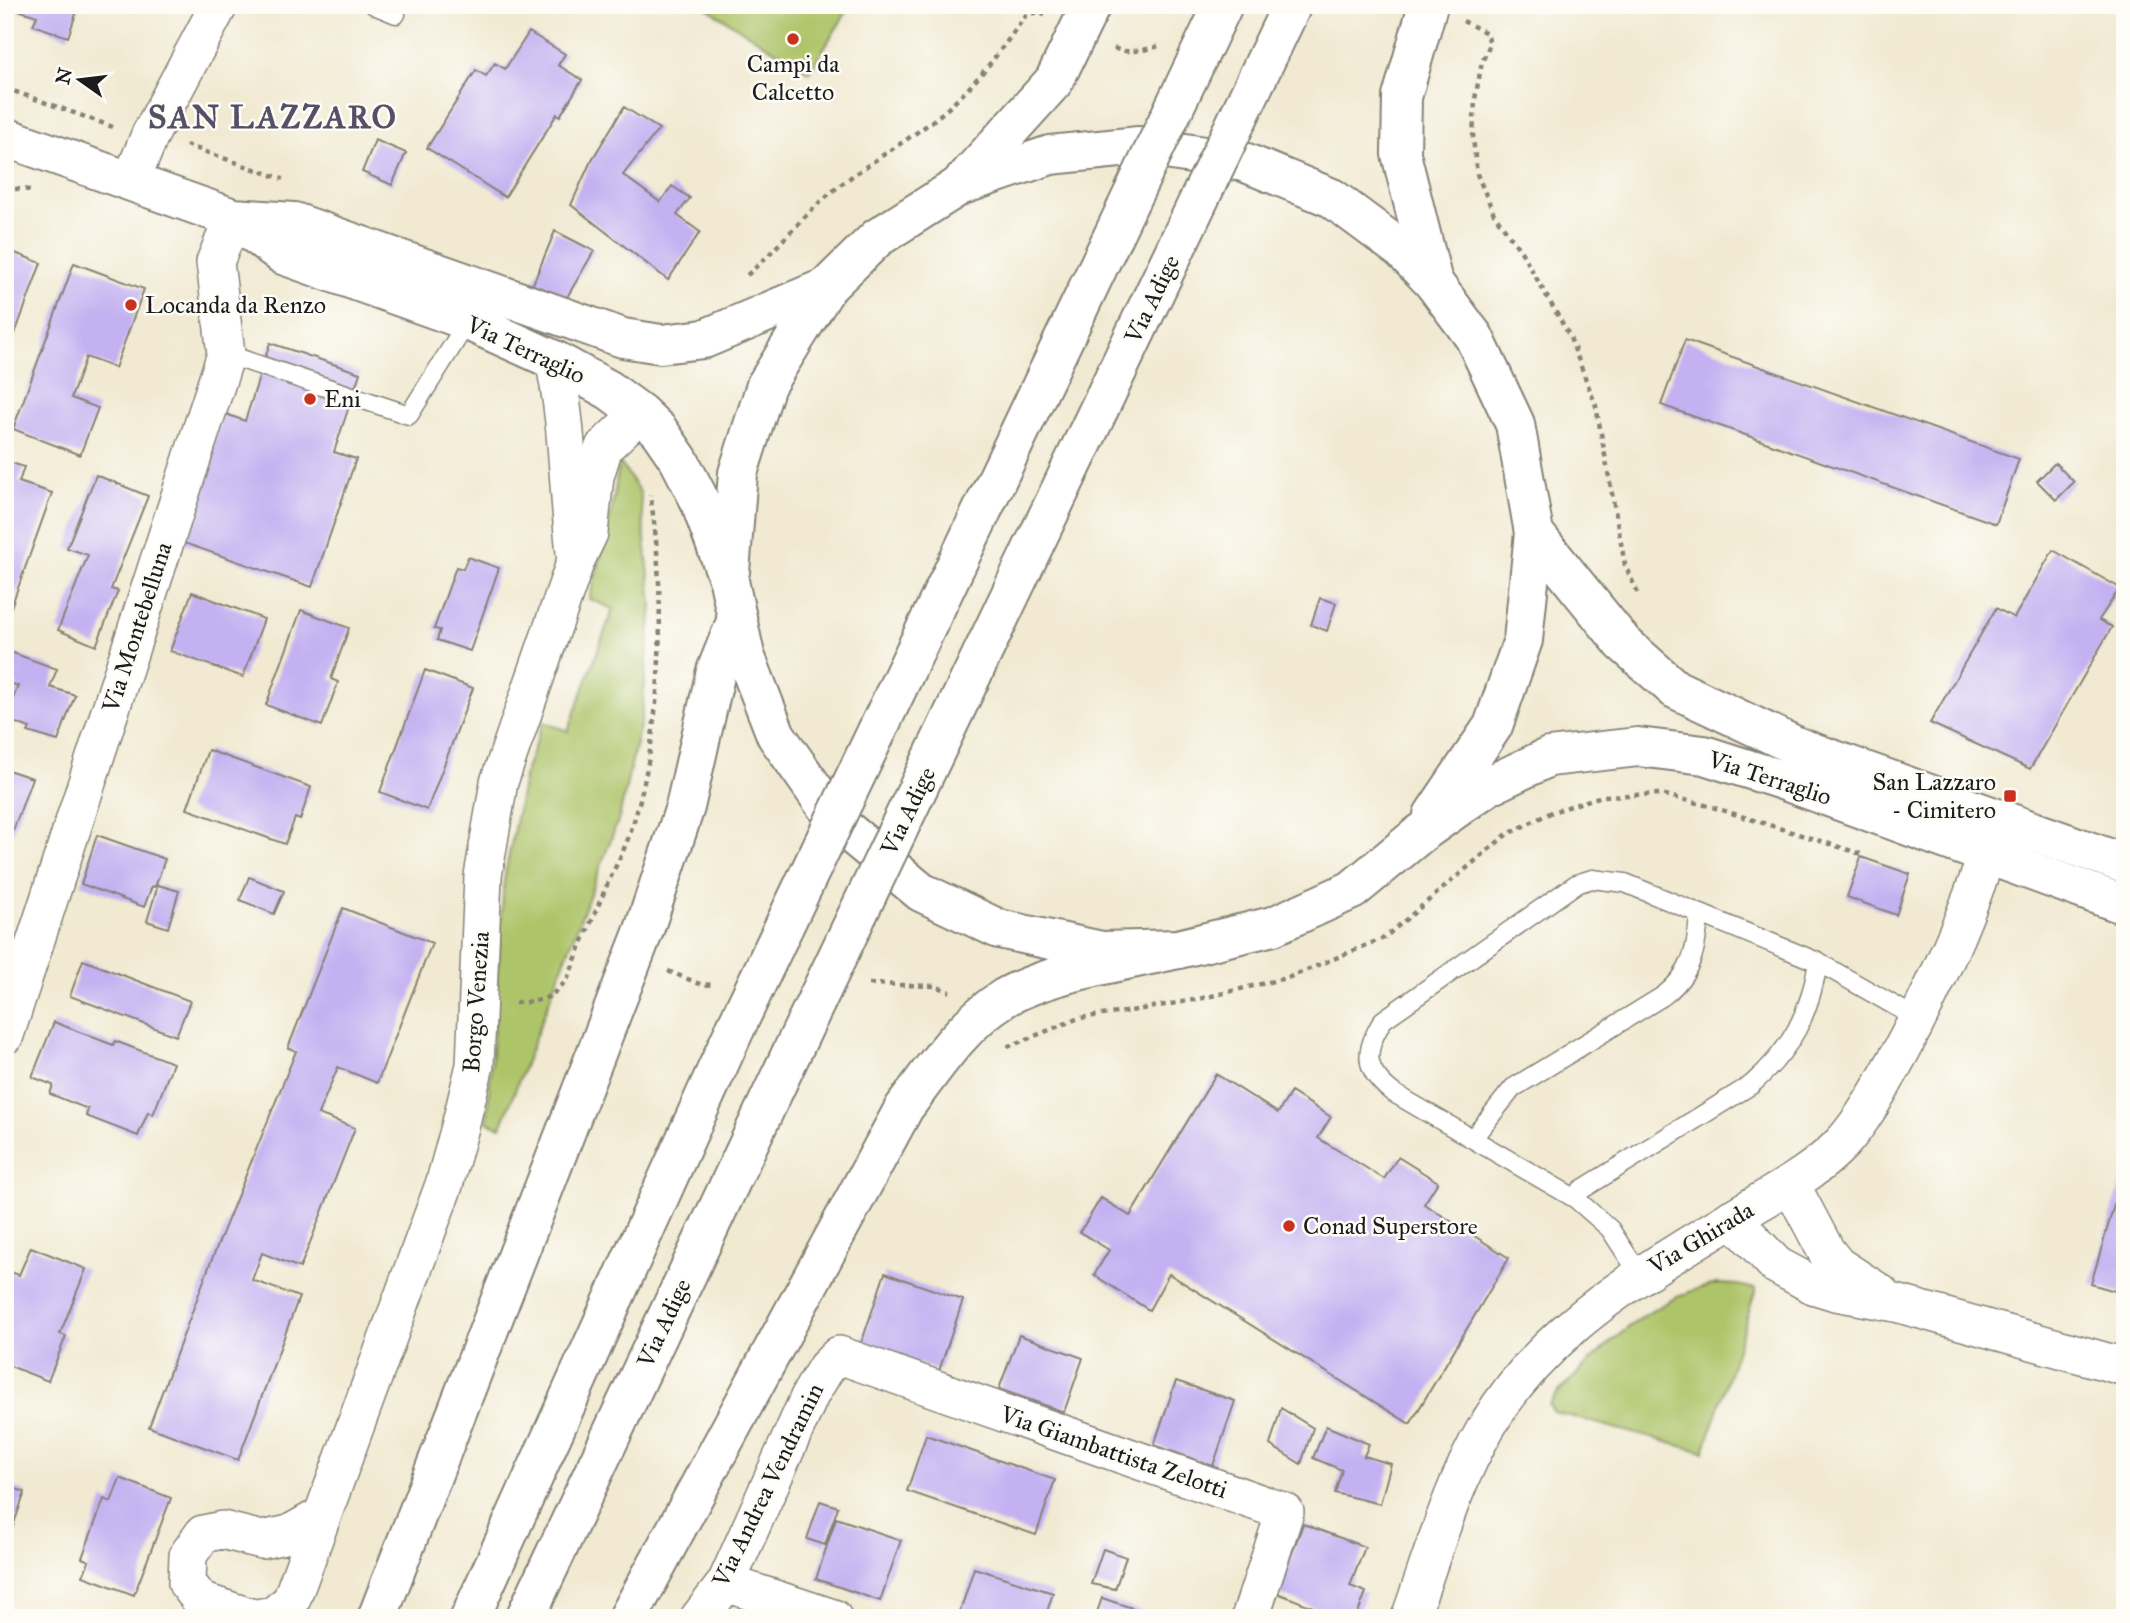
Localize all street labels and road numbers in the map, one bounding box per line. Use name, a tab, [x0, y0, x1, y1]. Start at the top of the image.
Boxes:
street label: Via Adige	[1117, 250, 1186, 349]
street label: Via Terraglio	[461, 309, 590, 391]
street label: Via Montebelluna	[95, 537, 179, 717]
street label: Via Terraglio	[1704, 744, 1835, 812]
street label: Via Adige	[873, 762, 942, 861]
street label: Borgo Venezia	[456, 930, 496, 1074]
street label: Via Ghirada	[1642, 1194, 1760, 1282]
street label: Via Adige	[630, 1274, 698, 1373]
street label: Via Andrea Vendramin	[705, 1378, 830, 1593]
street label: Via Giambattista Zelotti	[996, 1399, 1232, 1505]

